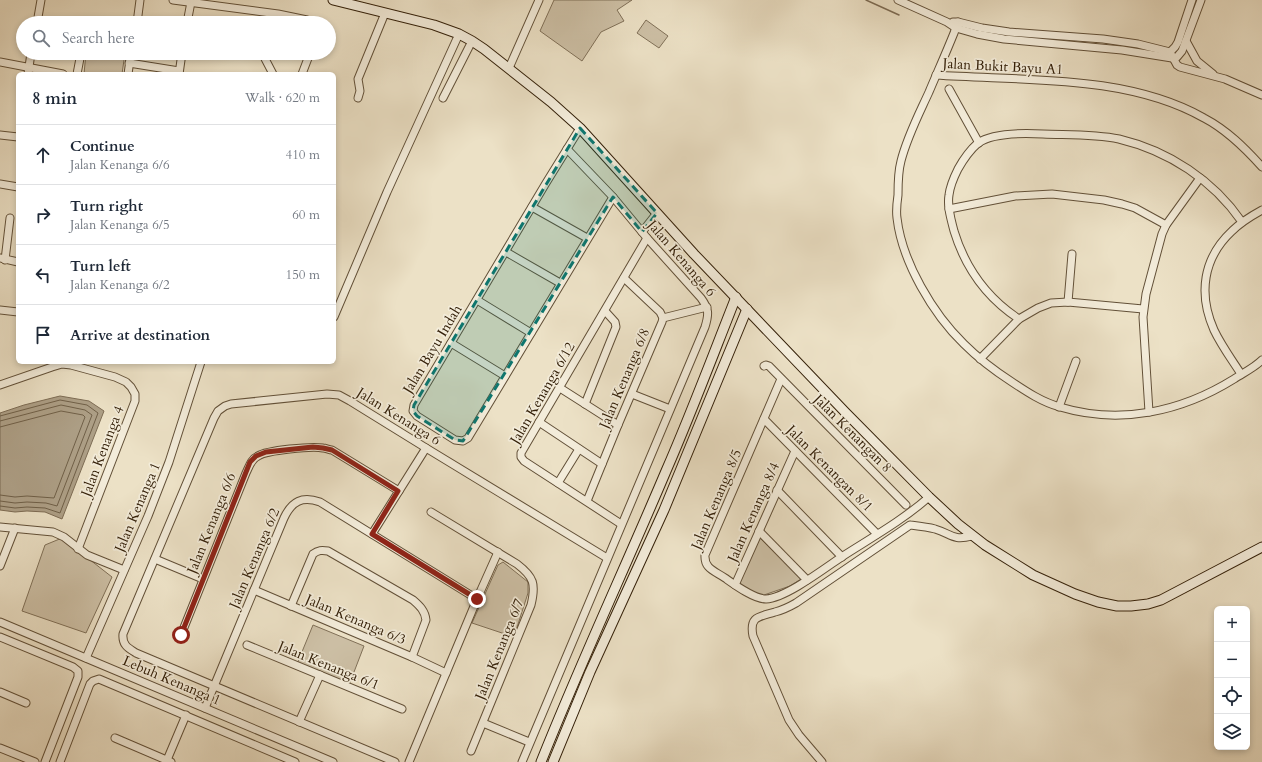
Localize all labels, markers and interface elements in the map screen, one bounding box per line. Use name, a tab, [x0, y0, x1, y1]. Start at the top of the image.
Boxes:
search box	[16, 16, 336, 60]
icon: search	[30, 27, 52, 49]
text: Search here	[62, 28, 135, 48]
street label: Jalan Bukit Bayu A1	[940, 54, 1064, 79]
text: 8 min	[32, 87, 77, 110]
text: Walk · 620 m	[245, 89, 320, 107]
text: Continue	[70, 136, 135, 156]
icon: ahead	[32, 144, 54, 166]
text: 410 m	[286, 146, 320, 164]
text: Jalan Kenanga 6/6	[70, 156, 170, 174]
text: Turn right	[70, 196, 143, 216]
icon: right	[32, 204, 54, 226]
text: 60 m	[292, 206, 320, 224]
street label: Jalan Kenanga 6	[642, 214, 720, 301]
text: Jalan Kenanga 6/5	[70, 216, 170, 234]
text: Turn left	[70, 256, 131, 276]
icon: left	[32, 264, 54, 286]
text: 150 m	[286, 266, 320, 284]
text: Jalan Kenanga 6/2	[70, 276, 170, 294]
street label: Jalan Bayu Indah	[397, 301, 467, 399]
icon: arrive	[32, 324, 54, 346]
text: Arrive at destination	[70, 325, 210, 345]
street label: Jalan Kenanga 6/8	[594, 325, 654, 433]
street label: Jalan Kenanga 6/12	[505, 339, 579, 449]
street label: Jalan Kenanga 6	[351, 382, 444, 450]
street label: Jalan Kenangan 8	[808, 389, 896, 477]
street label: Jalan Kenanga 4	[76, 403, 128, 501]
street label: Jalan Kenangan 8/1	[781, 419, 877, 516]
street label: Jalan Kenanga 8/5	[686, 446, 746, 554]
street label: Jalan Kenanga 1	[109, 459, 165, 557]
street label: Jalan Kenanga 8/4	[722, 459, 784, 567]
street label: Jalan Kenanga 6/6	[182, 470, 240, 578]
street label: Jalan Kenanga 6/2	[224, 505, 284, 613]
street label: Jalan Kenanga 6/3	[301, 589, 409, 649]
route end	[468, 590, 486, 608]
street label: Jalan Kenanga 6/7	[470, 596, 528, 704]
map controls	[1214, 606, 1250, 750]
button: +	[1214, 606, 1250, 642]
route start	[172, 626, 190, 644]
street label: Jalan Kenanga 6/1	[274, 636, 382, 694]
button: −	[1214, 642, 1250, 678]
street label: Lebuh Kenanga 1	[120, 651, 224, 710]
button: locate	[1214, 678, 1250, 714]
button: layers	[1214, 714, 1250, 750]

